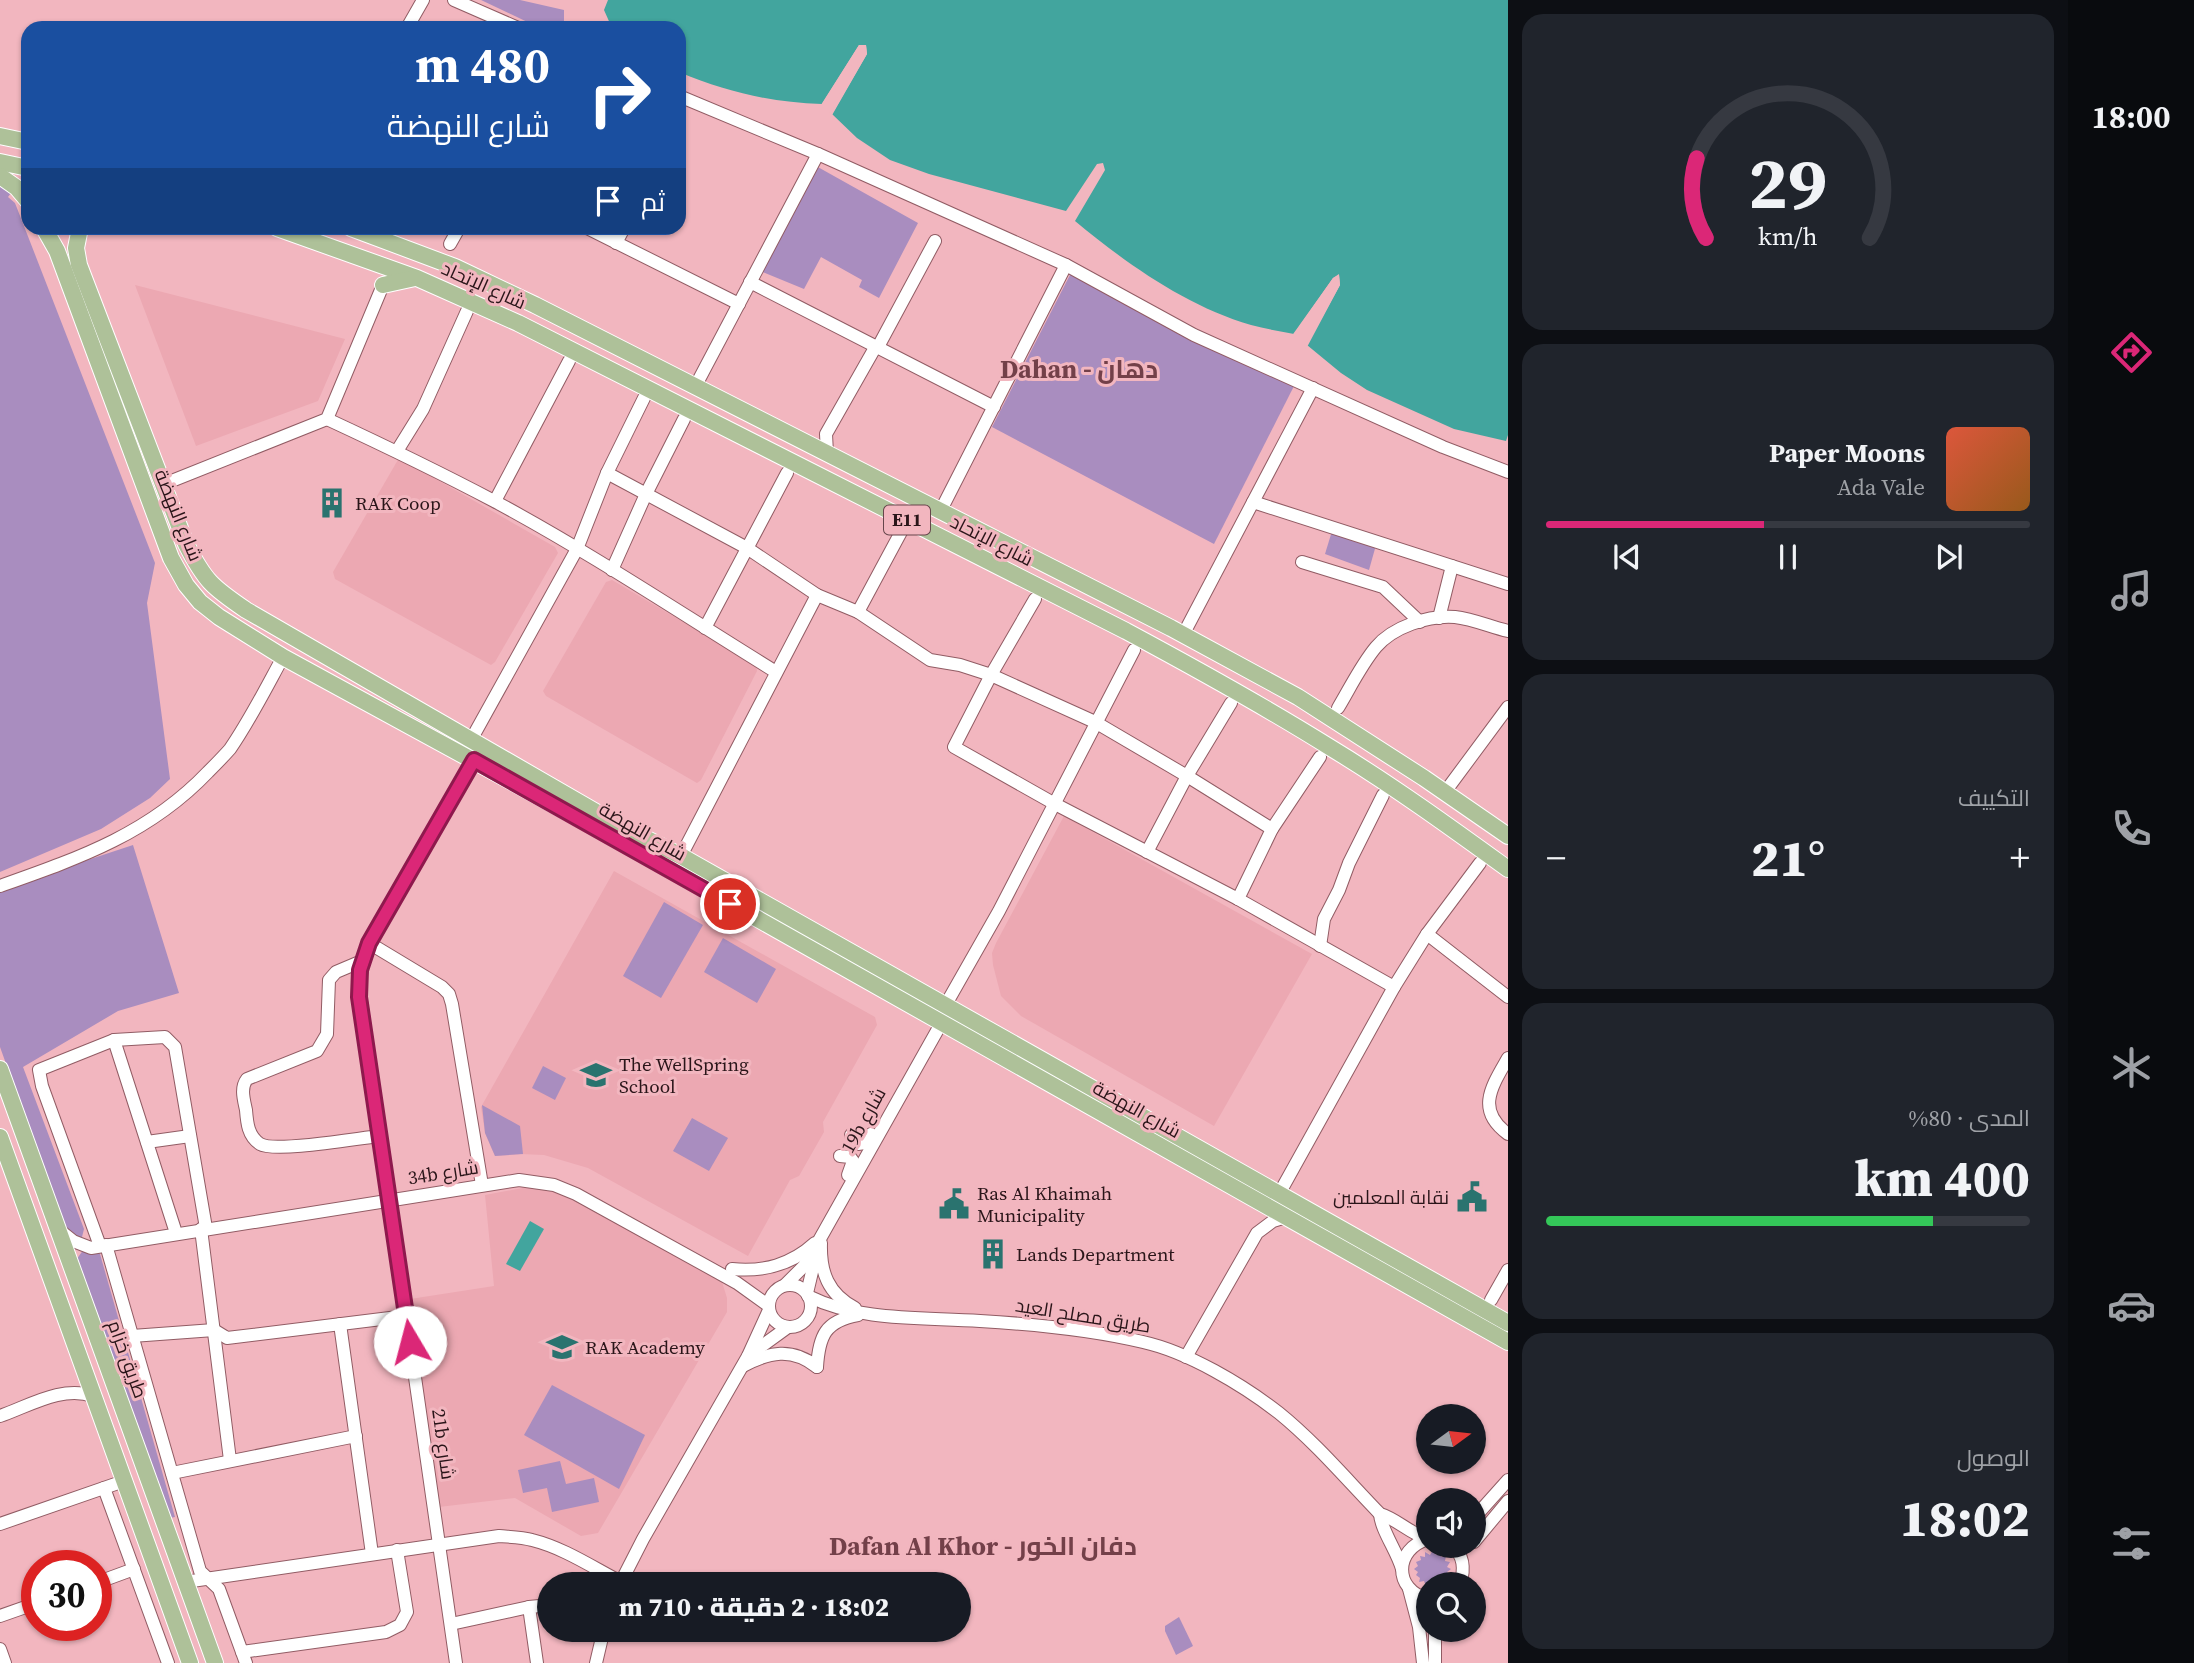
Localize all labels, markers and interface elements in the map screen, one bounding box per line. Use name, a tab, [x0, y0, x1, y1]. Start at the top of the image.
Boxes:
text: 480 m	[415, 31, 550, 98]
icon: right	[574, 49, 665, 140]
text: 18:00	[2092, 95, 2171, 139]
text: شارع النهضة	[387, 104, 550, 148]
text: 29	[1749, 133, 1827, 232]
icon: arrive	[589, 182, 627, 220]
text: ثم	[641, 184, 665, 220]
text: km/h	[1758, 219, 1818, 253]
street label: شارع الإتحاد	[437, 255, 530, 316]
icon: directions	[2107, 328, 2156, 377]
district label: Dahan - دهان	[1000, 351, 1158, 387]
text: Paper Moons	[1769, 435, 1925, 471]
street label: شارع النهضة	[148, 465, 209, 565]
text: Ada Vale	[1837, 471, 1925, 503]
building icon: RAK Coop	[315, 486, 349, 520]
place label: RAK Coop	[355, 490, 441, 516]
road number: E11	[884, 506, 930, 534]
street label: شارع الإتحاد	[946, 508, 1038, 573]
icon: previous	[1608, 538, 1646, 576]
icon: pause	[1769, 538, 1807, 576]
icon: next	[1930, 538, 1968, 576]
icon: music	[2107, 566, 2156, 615]
text: التكييف	[1958, 782, 2030, 814]
street label: شارع النهضة	[594, 796, 691, 867]
icon: phone	[2107, 804, 2156, 853]
text: 21°	[1751, 822, 1825, 893]
text: −	[1546, 832, 1566, 884]
text: +	[2010, 832, 2030, 884]
pin	[700, 874, 760, 934]
icon: arrive	[711, 885, 749, 923]
icon: climate	[2107, 1043, 2156, 1092]
place label: The WellSpring School	[619, 1051, 749, 1099]
school or university icon: The WellSpring School	[579, 1058, 613, 1092]
street label: شارع النهضة	[1088, 1074, 1186, 1145]
street label: 19b شارع	[834, 1083, 893, 1158]
text: المدى · 80%	[1908, 1102, 2030, 1134]
text: 400 km	[1854, 1142, 2030, 1213]
street label: 34b شارع	[406, 1154, 480, 1191]
place label: Ras Al Khaimah Municipality	[977, 1180, 1112, 1228]
public building icon: نقابة المعلمين	[1455, 1180, 1489, 1214]
place label: نقابة المعلمين	[1333, 1184, 1449, 1210]
public building icon: Ras Al Khaimah Municipality	[937, 1187, 971, 1221]
building icon: Lands Department	[976, 1237, 1010, 1271]
place label: Lands Department	[1016, 1241, 1175, 1267]
icon: car	[2107, 1281, 2156, 1330]
street label: طريق مصلح العيد	[1013, 1291, 1153, 1340]
position arrow	[373, 1305, 447, 1379]
street label: طريق خزام	[101, 1316, 154, 1402]
school or university icon: RAK Academy	[545, 1330, 579, 1364]
place label: RAK Academy	[585, 1334, 705, 1360]
north arrow	[1416, 1404, 1486, 1474]
map controls	[1416, 1404, 1486, 1642]
street label: 21b شارع	[425, 1407, 462, 1481]
text: الوصول	[1957, 1442, 2030, 1474]
text: 18:02	[1900, 1482, 2030, 1553]
button: sound	[1416, 1488, 1486, 1558]
icon: filters	[2107, 1519, 2156, 1568]
district label: Dafan Al Khor - دفان الخور	[829, 1528, 1137, 1564]
speed limit sign: 30	[21, 1550, 112, 1641]
button: search	[1416, 1572, 1486, 1642]
text: 18:02 · 2 دقيقة · 710 m	[619, 1589, 889, 1625]

